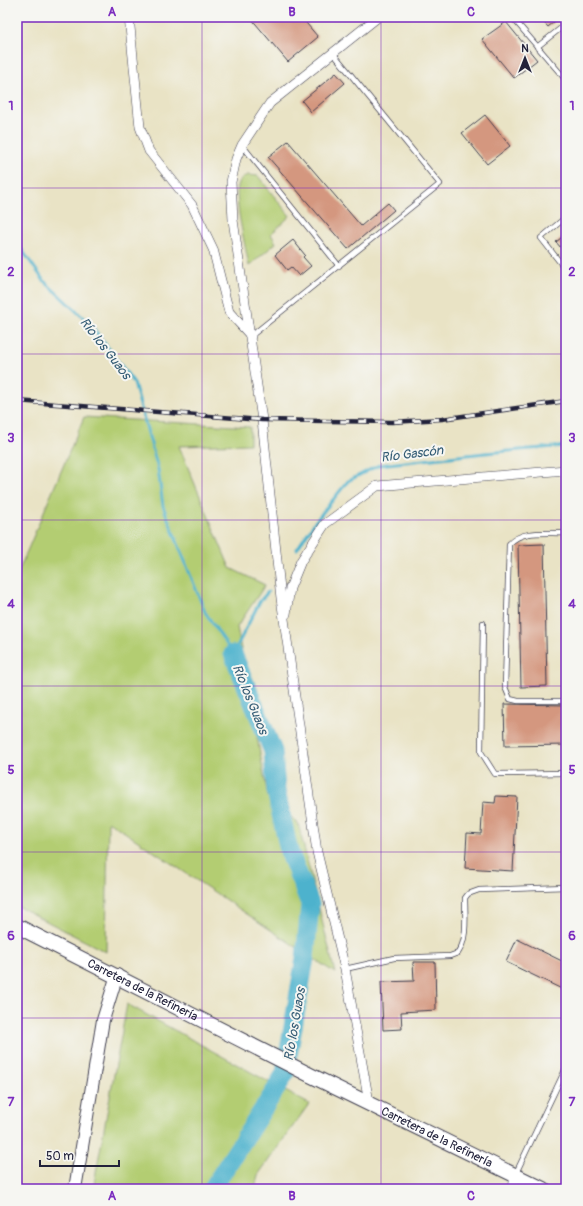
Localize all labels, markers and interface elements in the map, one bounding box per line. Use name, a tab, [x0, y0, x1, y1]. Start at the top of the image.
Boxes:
text: A	[108, 4, 117, 20]
text: B	[288, 4, 296, 20]
text: C	[467, 4, 475, 20]
north arrow	[505, 38, 545, 78]
text: N	[521, 42, 529, 55]
text: 1	[8, 98, 14, 114]
text: 1	[569, 98, 575, 114]
text: 2	[7, 264, 15, 280]
text: 2	[568, 264, 576, 280]
water label: Río los Guaos	[76, 315, 136, 384]
text: 3	[7, 430, 15, 446]
text: 3	[568, 430, 576, 446]
water label: Río Gascón	[380, 442, 445, 466]
text: 4	[7, 596, 15, 612]
text: 4	[568, 596, 576, 612]
water label: Río los Guaos	[229, 662, 272, 739]
text: 5	[7, 762, 15, 778]
text: 5	[568, 762, 576, 778]
text: 6	[7, 928, 15, 944]
text: 6	[568, 928, 576, 944]
street label: Carretera de la Refinería	[85, 956, 201, 1025]
water label: Río los Guaos	[281, 984, 310, 1062]
text: 7	[8, 1094, 15, 1110]
text: 7	[569, 1094, 576, 1110]
street label: Carretera de la Refinería	[379, 1104, 495, 1171]
scale bar	[40, 1142, 119, 1168]
text: 50 m	[46, 1149, 74, 1164]
text: A	[108, 1188, 117, 1204]
text: B	[288, 1188, 296, 1204]
text: C	[467, 1188, 475, 1204]

